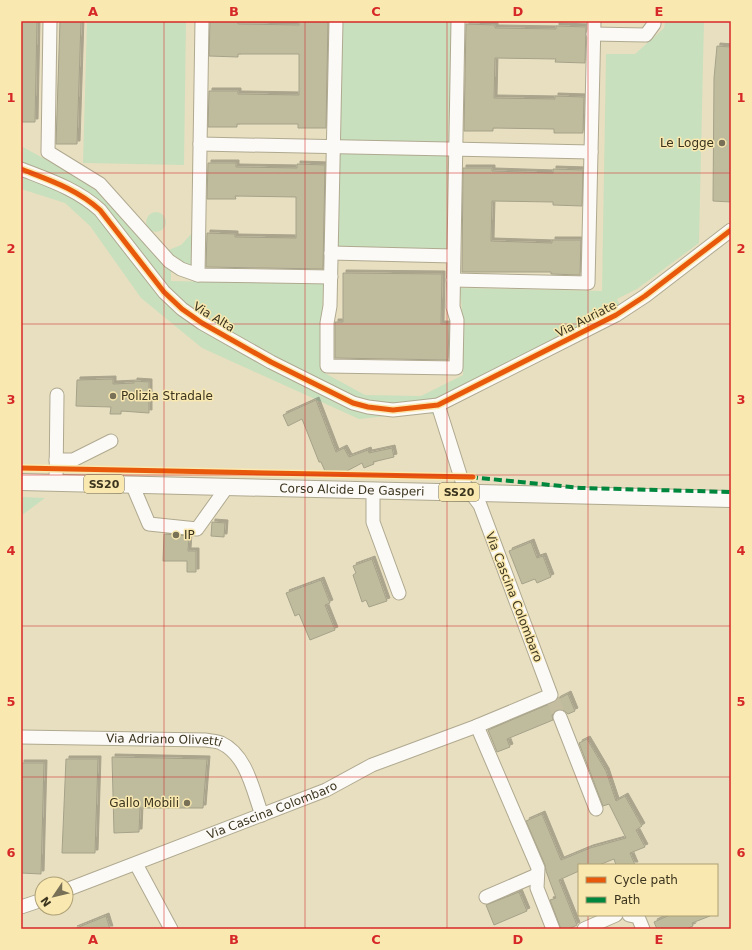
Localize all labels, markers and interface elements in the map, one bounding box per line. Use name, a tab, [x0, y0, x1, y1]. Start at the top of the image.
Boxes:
text: A	[88, 4, 98, 19]
text: B	[229, 4, 239, 19]
text: C	[371, 4, 381, 19]
text: D	[513, 4, 524, 19]
text: E	[655, 4, 663, 19]
text: 1	[6, 90, 16, 105]
text: 1	[736, 90, 746, 105]
place label: Le Logge	[660, 136, 714, 150]
marker: Le Logge	[717, 138, 727, 148]
text: 2	[6, 241, 16, 256]
text: 2	[736, 241, 746, 256]
street label: Via Auriate	[553, 298, 619, 340]
street label: Via Alta	[191, 299, 237, 335]
place label: Polizia Stradale	[121, 389, 213, 403]
marker: Polizia Stradale	[108, 391, 118, 401]
text: 3	[6, 392, 16, 407]
text: 3	[736, 392, 746, 407]
road number: SS20	[84, 475, 124, 493]
street label: Corso Alcide De Gasperi	[279, 481, 425, 499]
road number: SS20	[439, 483, 479, 501]
place label: IP	[184, 528, 195, 542]
marker: IP	[171, 530, 181, 540]
street label: Via Cascina Colombaro	[483, 530, 545, 664]
text: 4	[6, 543, 16, 558]
text: 4	[736, 543, 746, 558]
text: 5	[6, 694, 16, 709]
text: 5	[736, 694, 746, 709]
street label: Via Adriano Olivetti	[106, 731, 224, 750]
street label: Via Cascina Colombaro	[205, 778, 340, 842]
place label: Gallo Mobili	[109, 796, 179, 810]
marker: Gallo Mobili	[182, 798, 192, 808]
text: 6	[6, 845, 16, 860]
text: 6	[736, 845, 746, 860]
legend	[578, 864, 718, 916]
text: Cycle path	[614, 873, 678, 887]
north arrow	[34, 876, 74, 916]
text: Path	[614, 893, 640, 907]
text: N	[38, 894, 54, 909]
text: A	[88, 932, 98, 947]
text: B	[229, 932, 239, 947]
text: C	[371, 932, 381, 947]
text: D	[513, 932, 524, 947]
text: E	[655, 932, 663, 947]

